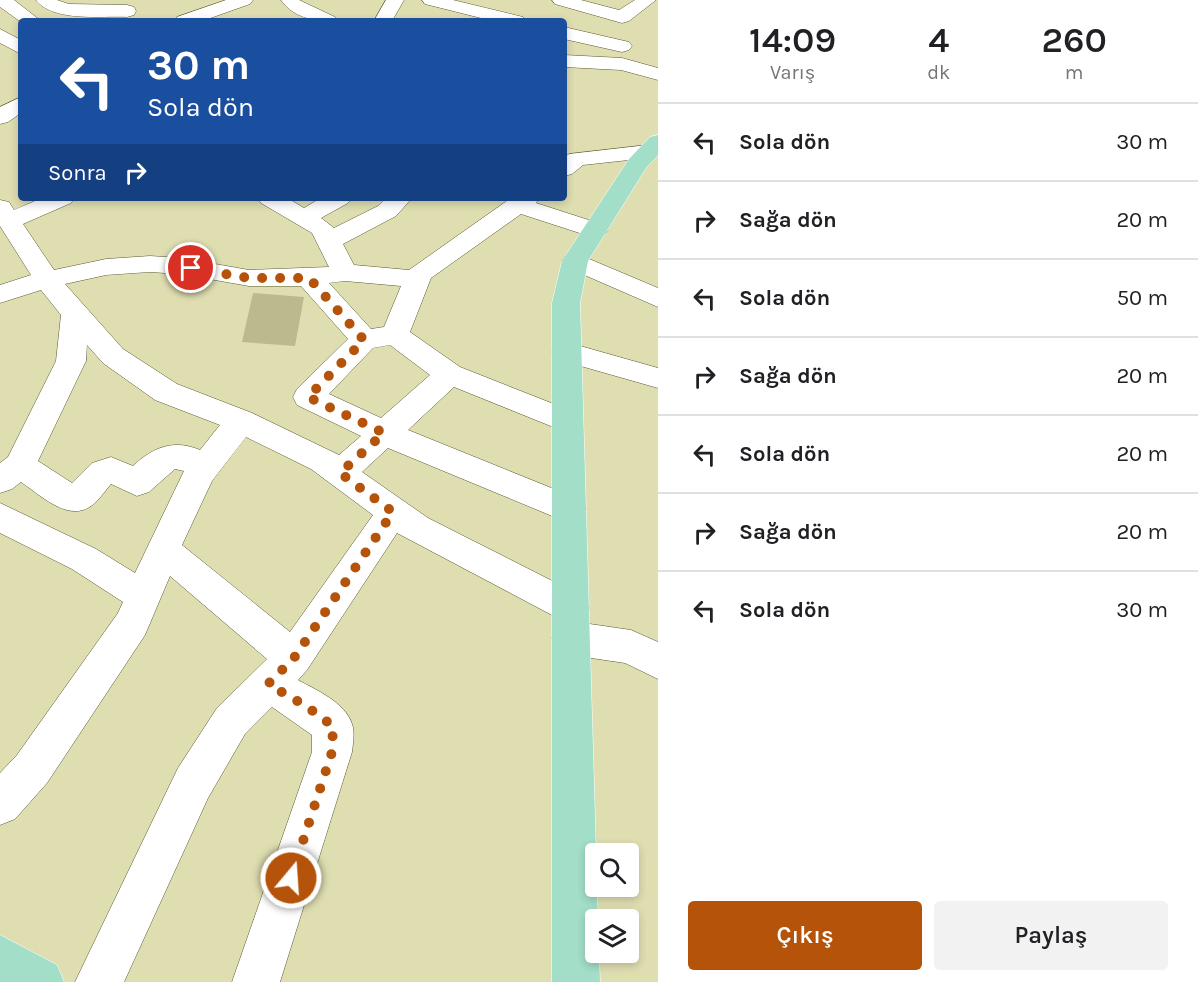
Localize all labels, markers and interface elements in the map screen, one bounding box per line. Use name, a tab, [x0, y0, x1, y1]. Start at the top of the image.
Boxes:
text: 14:09	[749, 19, 836, 61]
text: 4	[928, 19, 949, 61]
text: 260	[1041, 19, 1107, 61]
text: 30 m	[147, 40, 250, 90]
icon: left	[48, 42, 126, 120]
text: Varış	[770, 61, 815, 84]
text: dk	[927, 61, 950, 84]
text: m	[1065, 61, 1084, 84]
text: Sola dön	[147, 91, 254, 123]
icon: left	[688, 126, 721, 159]
text: Sola dön	[739, 129, 830, 155]
text: 30 m	[1116, 129, 1168, 155]
icon: right	[119, 156, 152, 189]
text: Sonra	[48, 160, 107, 186]
icon: right	[688, 204, 721, 237]
text: Sağa dön	[739, 207, 837, 233]
text: 20 m	[1116, 207, 1168, 233]
pin	[165, 242, 216, 293]
icon: arrive	[174, 251, 207, 284]
icon: left	[688, 282, 721, 315]
text: Sola dön	[739, 285, 830, 311]
text: 50 m	[1117, 285, 1168, 311]
icon: right	[688, 360, 721, 393]
text: Sağa dön	[739, 363, 837, 389]
text: 20 m	[1116, 363, 1168, 389]
icon: left	[688, 438, 721, 471]
text: Sola dön	[739, 441, 830, 467]
text: 20 m	[1116, 441, 1168, 467]
icon: right	[688, 516, 721, 549]
text: Sağa dön	[739, 519, 837, 545]
text: 20 m	[1116, 519, 1168, 545]
icon: left	[688, 594, 721, 627]
text: Sola dön	[739, 597, 830, 623]
text: 30 m	[1116, 597, 1168, 623]
map controls	[585, 843, 639, 963]
button: search	[585, 843, 639, 897]
position arrow	[259, 846, 323, 910]
button: Çıkış	[688, 901, 922, 970]
button: Paylaş	[934, 901, 1168, 970]
button: layers	[585, 909, 639, 963]

